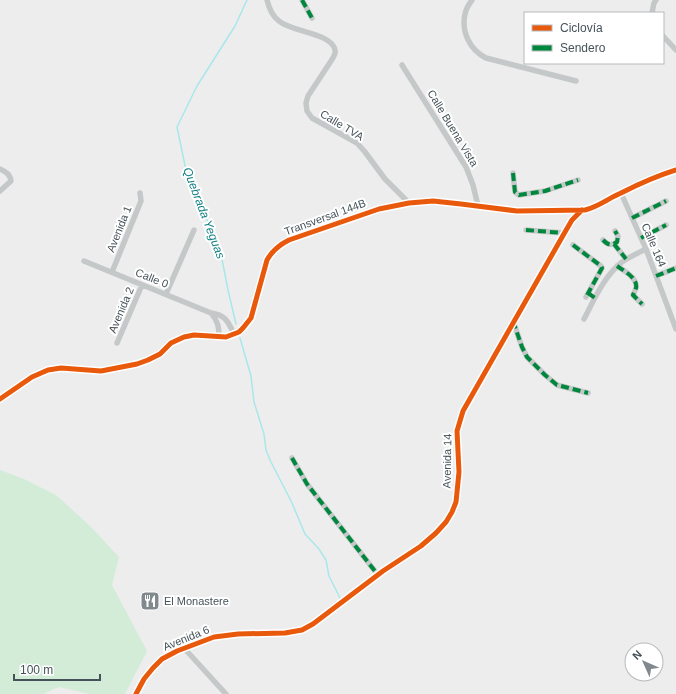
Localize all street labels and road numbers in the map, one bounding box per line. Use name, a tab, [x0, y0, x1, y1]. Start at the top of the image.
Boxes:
street label: Calle Buena Vista	[425, 88, 481, 169]
street label: Calle TVA	[318, 107, 366, 143]
street label: Transversal 144B	[283, 197, 367, 237]
street label: Avenida 1	[104, 204, 134, 254]
street label: Calle 164	[639, 221, 669, 269]
street label: Calle 0	[134, 266, 170, 290]
street label: Avenida 2	[106, 285, 136, 335]
street label: Avenida 14	[441, 433, 453, 489]
street label: Avenida 6	[161, 623, 211, 653]

